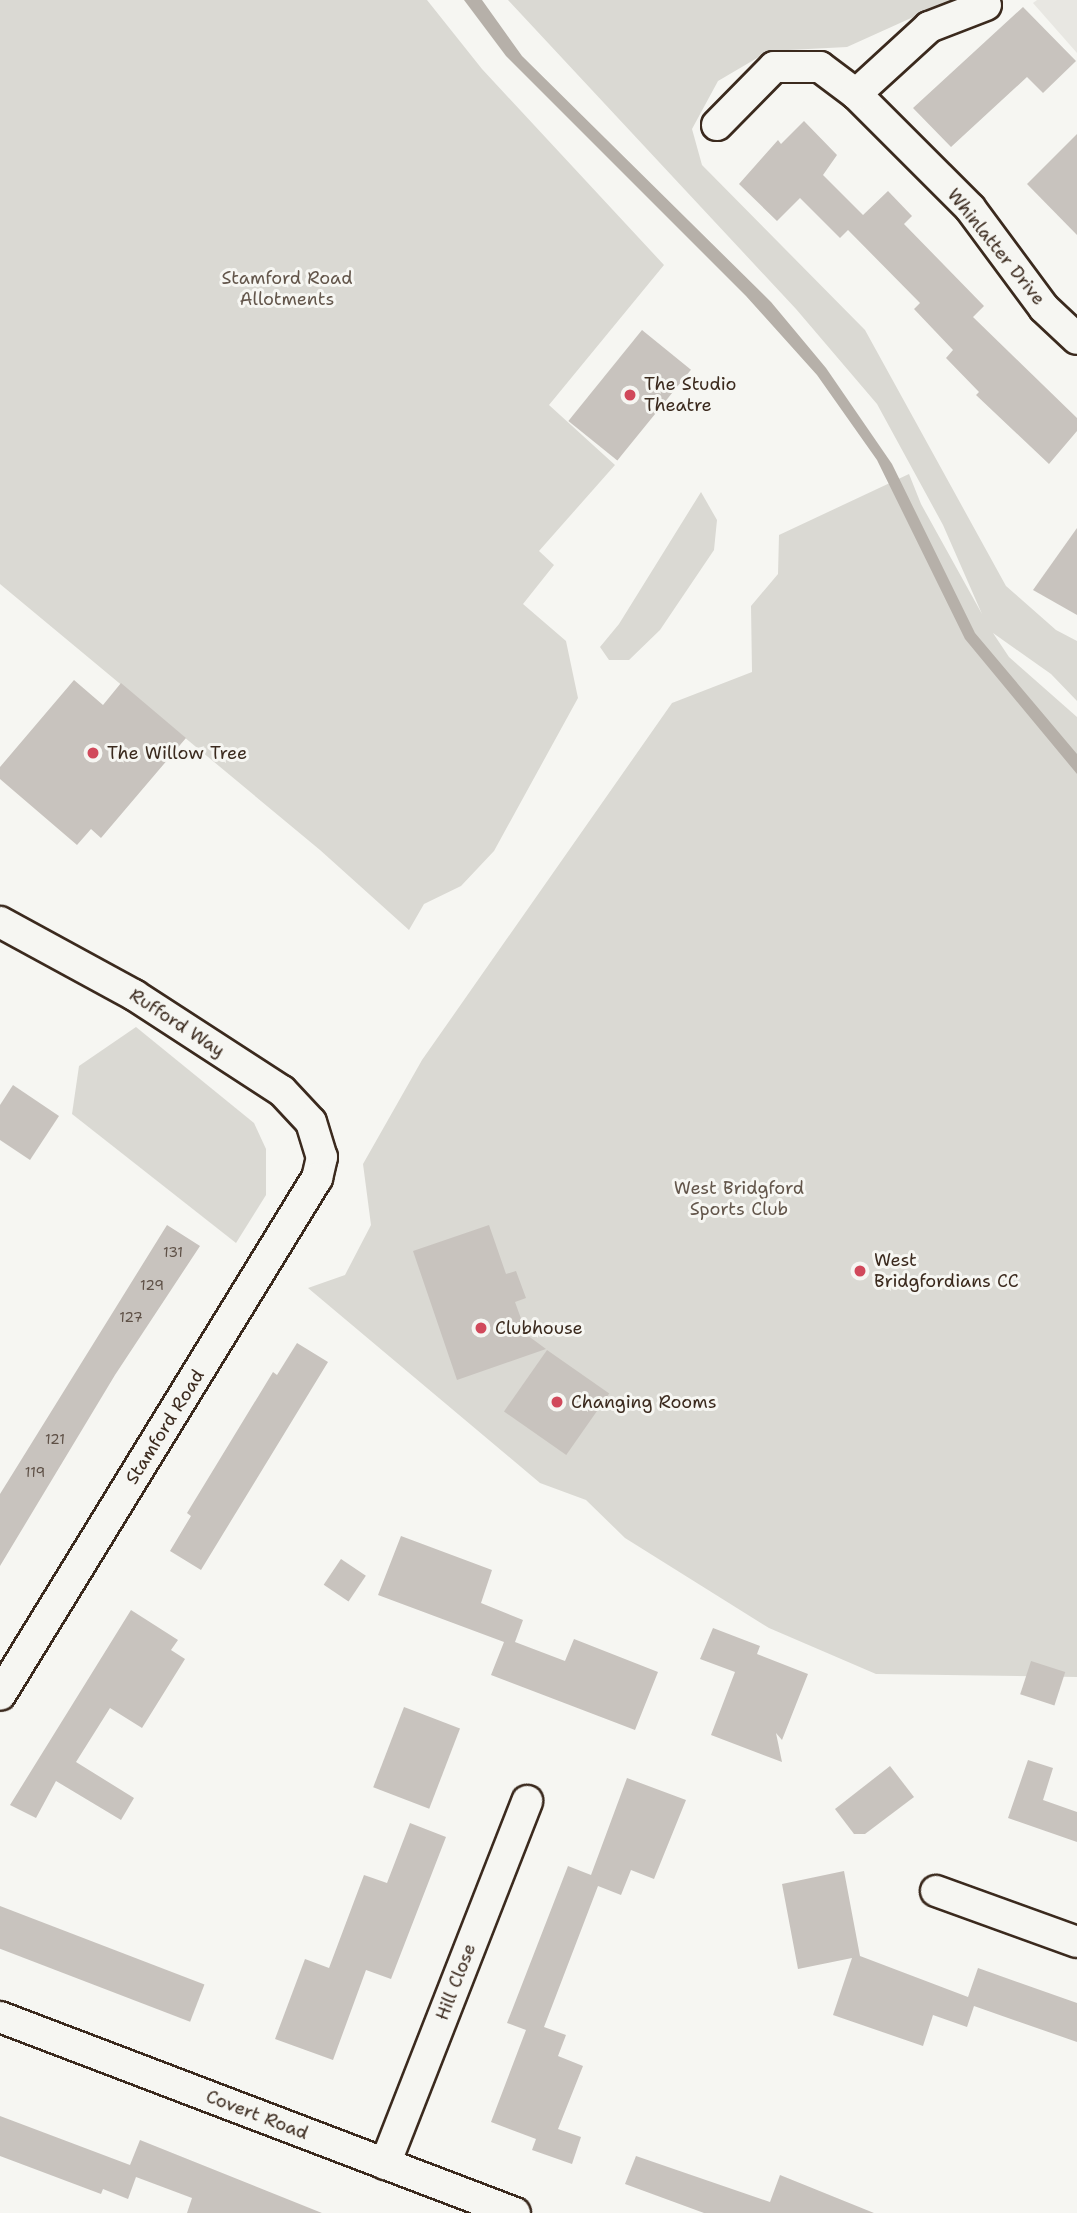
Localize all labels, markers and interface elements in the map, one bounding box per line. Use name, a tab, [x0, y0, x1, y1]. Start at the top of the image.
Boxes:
street label: Whinlatter Drive	[942, 184, 1050, 310]
park label: Stamford Road Allotments	[221, 268, 353, 310]
place label: The Studio Theatre	[644, 374, 736, 416]
marker: The Studio Theatre	[622, 387, 638, 403]
place label: The Willow Tree	[107, 742, 247, 764]
marker: The Willow Tree	[85, 745, 101, 761]
street label: Rufford Way	[125, 984, 229, 1062]
park label: West Bridgford Sports Club	[674, 1178, 804, 1220]
house number: 131	[163, 1244, 183, 1260]
place label: West Bridgfordians CC	[874, 1250, 1019, 1292]
marker: West Bridgfordians CC	[852, 1263, 868, 1279]
house number: 129	[140, 1277, 164, 1293]
house number: 127	[119, 1309, 143, 1325]
place label: Clubhouse	[495, 1317, 583, 1339]
marker: Clubhouse	[473, 1320, 489, 1336]
street label: Stamford Road	[121, 1366, 209, 1488]
place label: Changing Rooms	[571, 1391, 717, 1413]
marker: Changing Rooms	[549, 1394, 565, 1410]
house number: 121	[45, 1431, 65, 1447]
house number: 119	[25, 1464, 45, 1480]
street label: Hill Close	[431, 1941, 481, 2023]
street label: Covert Road	[203, 2086, 311, 2144]

